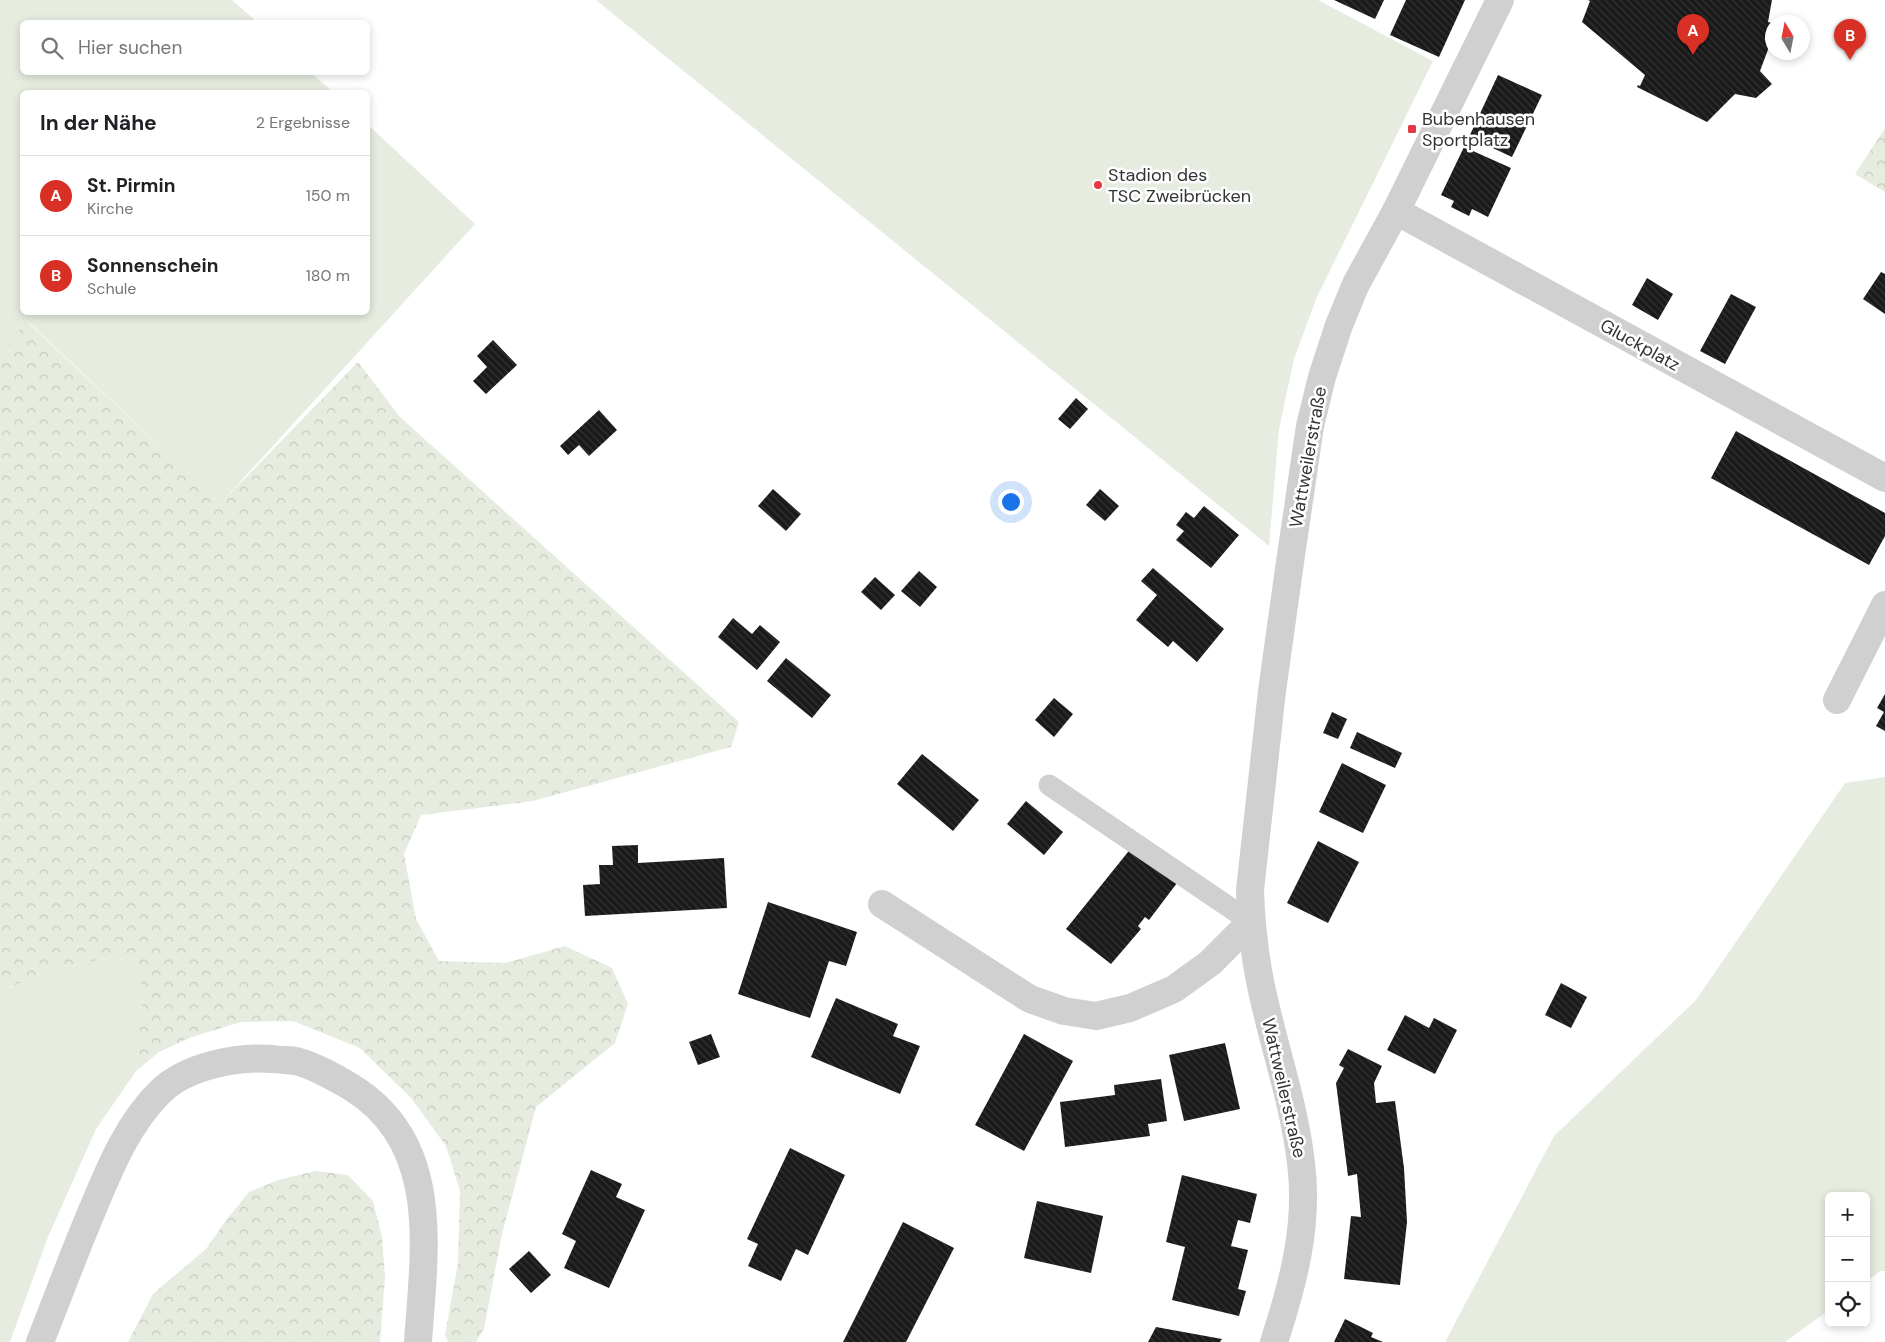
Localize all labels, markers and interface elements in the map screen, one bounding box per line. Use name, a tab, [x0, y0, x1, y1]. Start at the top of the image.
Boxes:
pin: A	[1677, 14, 1709, 55]
north arrow	[1765, 15, 1810, 60]
pin: B	[1834, 19, 1866, 60]
search box	[20, 20, 370, 75]
icon: search	[38, 34, 66, 62]
text: Hier suchen	[78, 35, 182, 60]
place label: Bubenhausen Sportplatz	[1422, 107, 1535, 152]
text: In der Nähe	[40, 109, 157, 137]
text: 2 Ergebnisse	[256, 112, 350, 133]
marker: Bubenhausen Sportplatz	[1406, 123, 1418, 135]
place label: Stadion des TSC Zweibrücken	[1108, 163, 1251, 208]
text: St. Pirmin	[87, 173, 175, 198]
marker: Stadion des TSC Zweibrücken	[1092, 179, 1104, 191]
text: A	[50, 185, 62, 206]
text: 150 m	[306, 185, 350, 206]
text: Kirche	[87, 198, 133, 219]
text: Sonnenschein	[87, 253, 218, 278]
text: B	[51, 265, 61, 286]
text: 180 m	[306, 265, 350, 286]
text: Schule	[87, 278, 136, 299]
street label: Gluckplatz	[1596, 313, 1684, 377]
street label: Wattweilerstraße	[1284, 384, 1332, 530]
your location	[998, 489, 1024, 515]
street label: Wattweilerstraße	[1256, 1016, 1312, 1160]
map controls	[1825, 1192, 1870, 1327]
button: +	[1825, 1192, 1870, 1237]
button: −	[1825, 1237, 1870, 1282]
button: locate	[1825, 1282, 1870, 1327]

